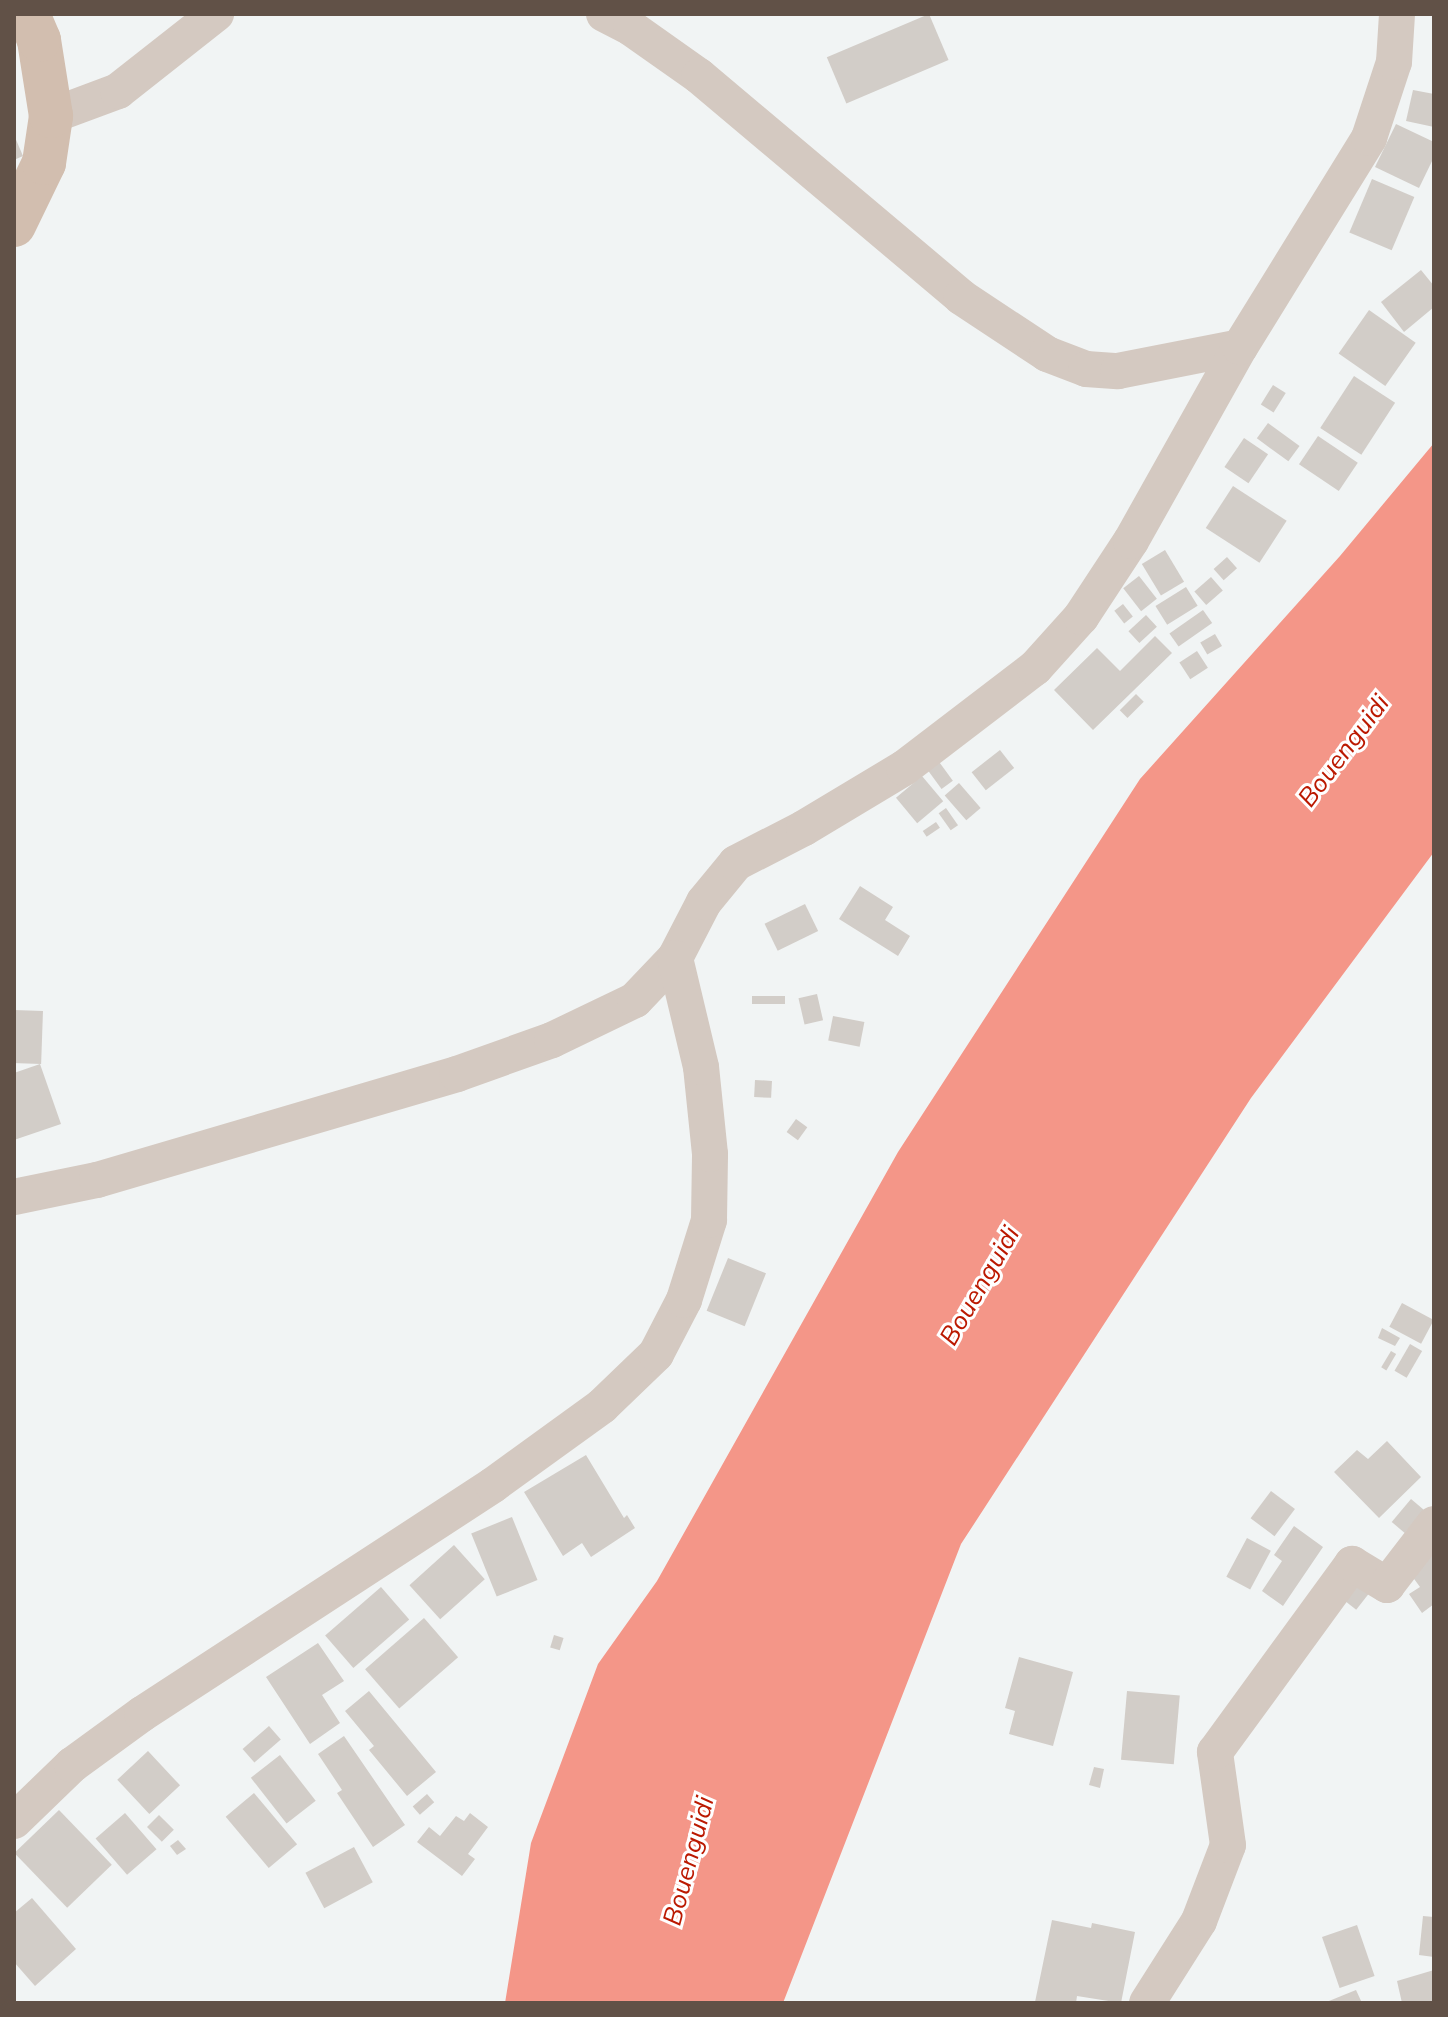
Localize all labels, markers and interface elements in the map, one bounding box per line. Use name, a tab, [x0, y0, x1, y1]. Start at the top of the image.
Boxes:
water label: Bouenguidi	[1292, 689, 1396, 813]
water label: Bouenguidi	[933, 1221, 1027, 1351]
water label: Bouenguidi	[657, 1793, 721, 1929]

